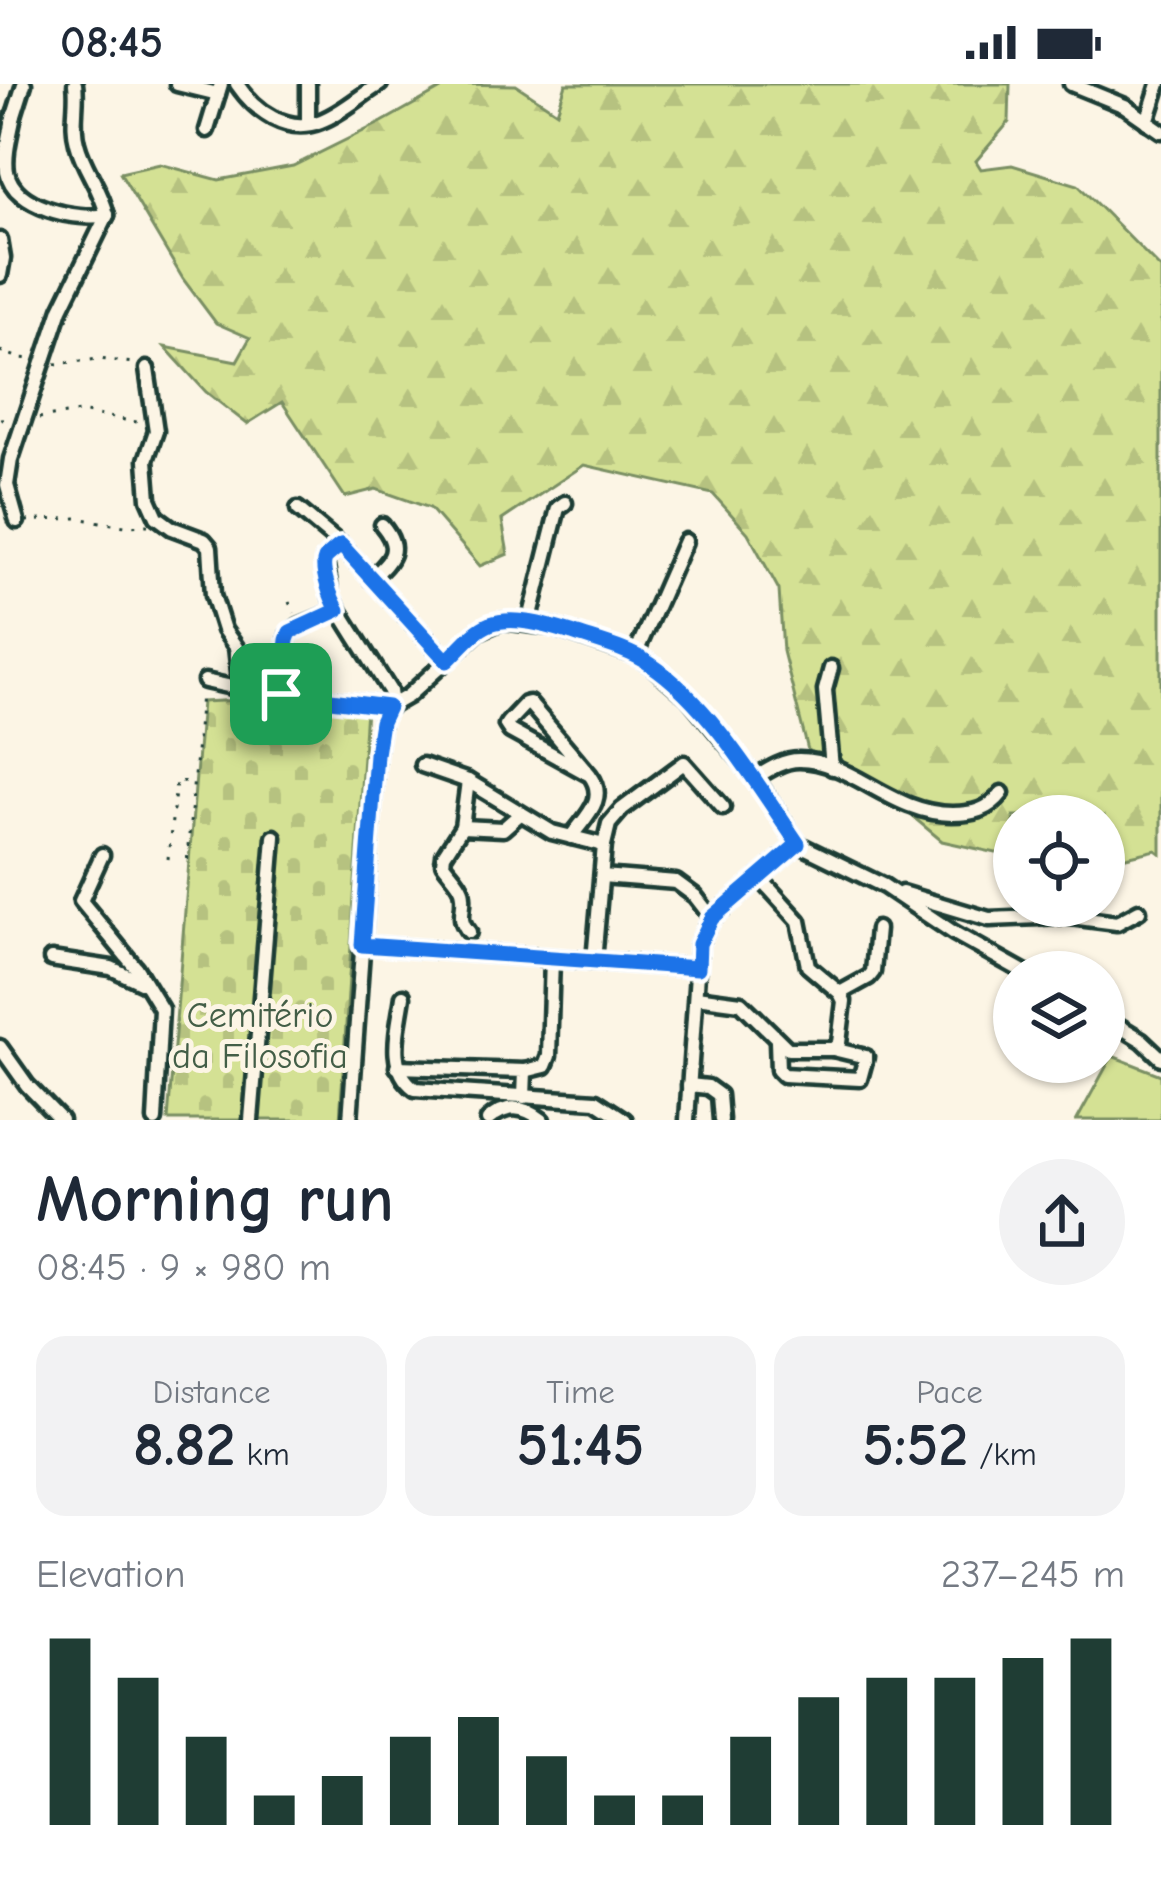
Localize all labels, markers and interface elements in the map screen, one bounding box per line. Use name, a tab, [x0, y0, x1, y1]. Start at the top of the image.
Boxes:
text: 08:45	[60, 16, 163, 68]
pin	[230, 643, 332, 745]
icon: arrive	[248, 661, 314, 727]
map controls	[993, 795, 1125, 1083]
button: locate	[993, 795, 1125, 927]
button: layers	[993, 951, 1125, 1083]
park label: Cemitério da Filosofia	[172, 995, 348, 1077]
button: share	[999, 1159, 1125, 1285]
text: Morning run	[36, 1162, 394, 1238]
text: 08:45 · 9 × 980 m	[36, 1245, 331, 1290]
text: Distance	[152, 1373, 271, 1411]
text: Time	[546, 1373, 615, 1411]
text: Pace	[916, 1373, 983, 1411]
text: 8.82	[133, 1411, 235, 1480]
text: 51:45	[517, 1411, 644, 1480]
text: 5:52	[862, 1411, 968, 1480]
text: km	[235, 1435, 290, 1473]
text: /km	[968, 1435, 1037, 1473]
text: Elevation	[36, 1552, 185, 1597]
text: 237–245 m	[941, 1552, 1125, 1597]

